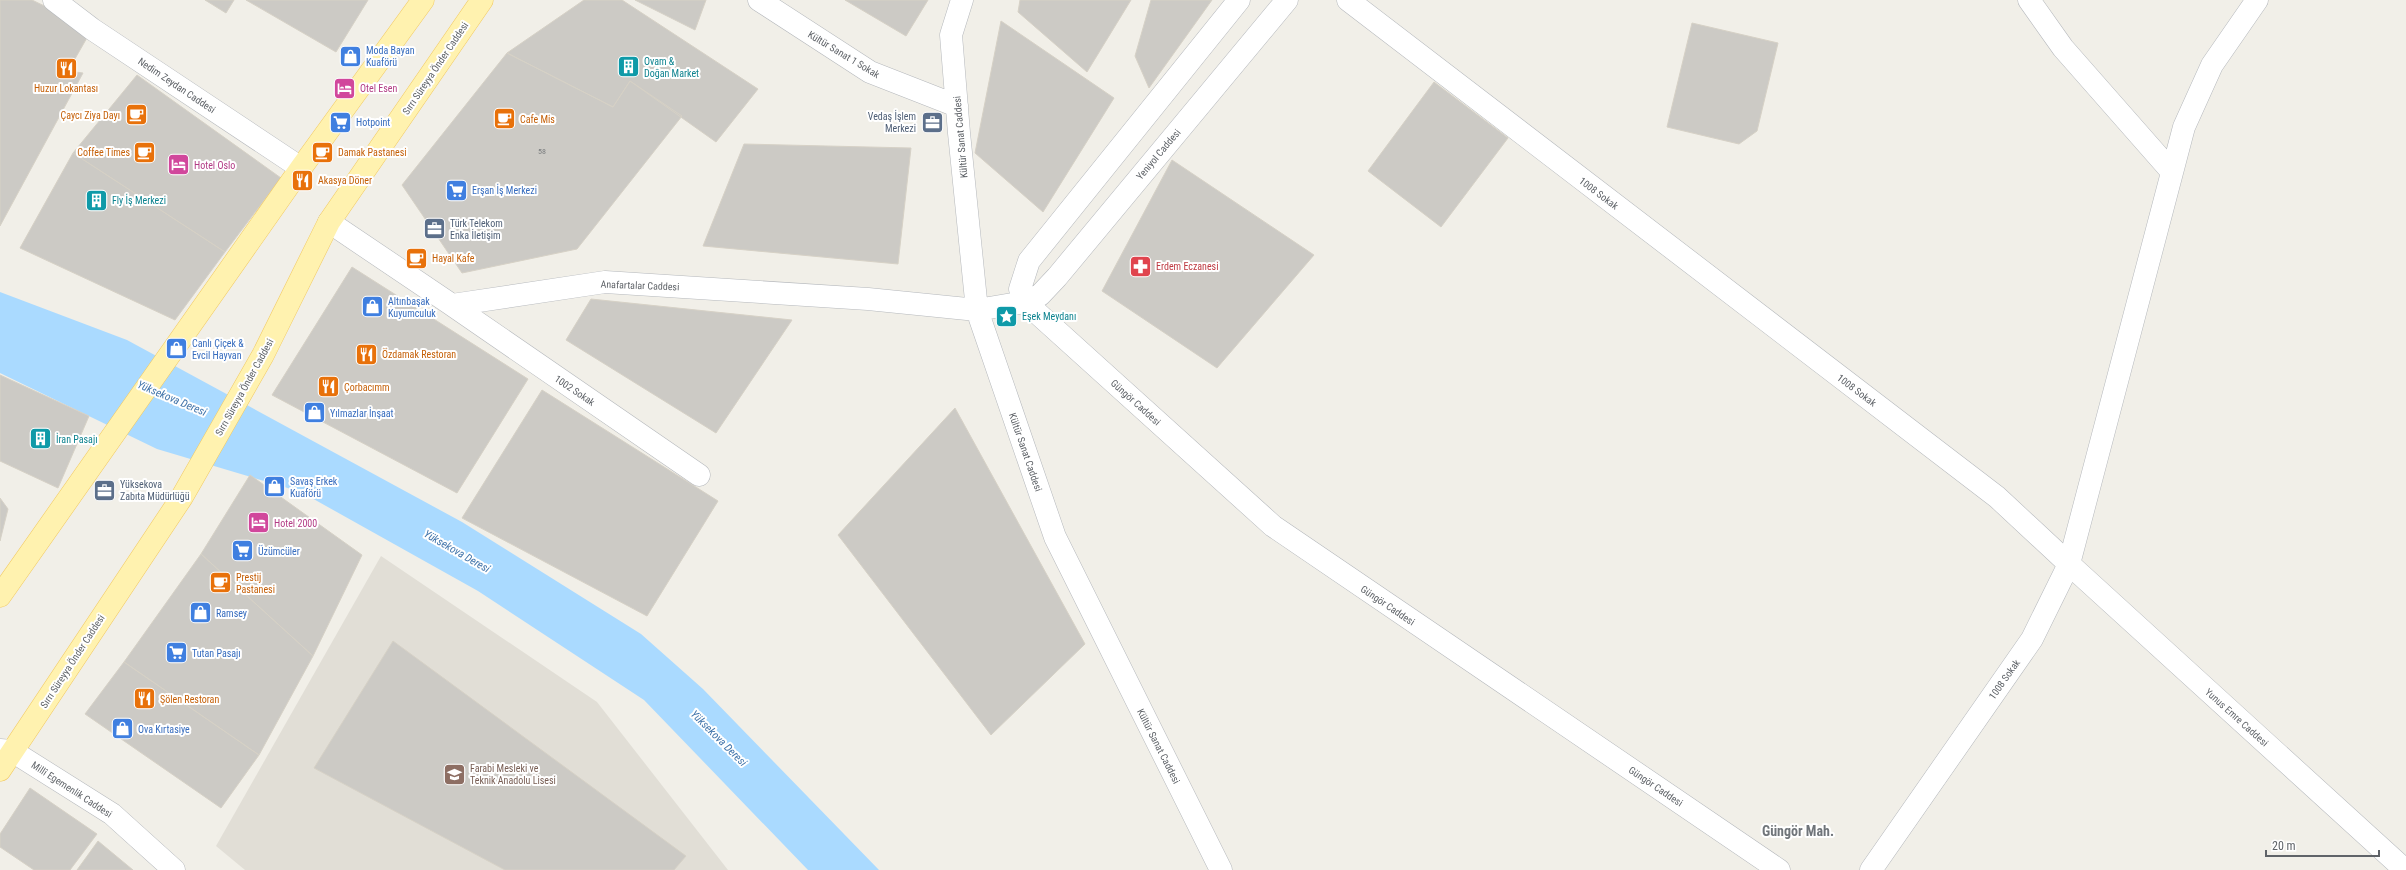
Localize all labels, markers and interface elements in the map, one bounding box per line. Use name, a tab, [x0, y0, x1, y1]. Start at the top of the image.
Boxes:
street label: Sırrı Süreyya Önder Caddesi	[400, 19, 470, 117]
street label: Kültür Sanat 1 Sokak	[806, 29, 882, 80]
shop icon: Moda Bayan Kuaförü	[337, 43, 363, 69]
place label: Moda Bayan Kuaförü	[366, 45, 415, 68]
building icon: Ovam & Doğan Market	[616, 54, 642, 80]
restaurant icon: Huzur Lokantası	[53, 55, 79, 81]
street label: Nedim Zeydan Caddesi	[136, 56, 217, 115]
place label: Ovam & Doğan Market	[644, 56, 699, 79]
hotel icon: Otel Esen	[331, 75, 357, 101]
place label: Huzur Lokantası	[34, 83, 98, 94]
place label: Otel Esen	[360, 83, 397, 94]
street label: Kültür Sanat Caddesi	[951, 95, 970, 178]
cafe icon: Çaycı Ziya Dayı	[123, 102, 149, 128]
cafe icon: Cafe Mis	[492, 106, 518, 132]
supermarket icon: Hotpoint	[327, 109, 353, 135]
office icon: Vedaş İşlem Merkezi	[919, 109, 945, 135]
place label: Çaycı Ziya Dayı	[61, 110, 120, 121]
place label: Vedaş İşlem Merkezi	[868, 110, 916, 134]
place label: Cafe Mis	[520, 114, 555, 125]
place label: Hotpoint	[356, 117, 390, 128]
street label: Yeniyol Caddesi	[1134, 127, 1183, 182]
cafe icon: Coffee Times	[132, 139, 158, 165]
cafe icon: Damak Pastanesi	[309, 139, 335, 165]
place label: Coffee Times	[77, 147, 130, 158]
place label: Damak Pastanesi	[338, 147, 407, 158]
house number: 58	[538, 147, 546, 156]
hotel icon: Hotel Oslo	[165, 152, 191, 178]
place label: Hotel Oslo	[194, 160, 235, 171]
restaurant icon: Akasya Döner	[290, 167, 316, 193]
place label: Akasya Döner	[318, 175, 372, 186]
street label: 1008 Sokak	[1577, 175, 1621, 212]
supermarket icon: Erşan İş Merkezi	[444, 177, 470, 203]
place label: Erşan İş Merkezi	[472, 184, 537, 196]
building icon: Fly İş Merkezi	[83, 187, 109, 213]
place label: Fly İş Merkezi	[112, 194, 166, 206]
office icon: Türk Telekom Enka İletişim	[422, 216, 448, 242]
place label: Türk Telekom Enka İletişim	[450, 218, 503, 241]
cafe icon: Hayal Kafe	[403, 245, 429, 271]
place label: Hayal Kafe	[432, 253, 475, 264]
pharmacy icon: Erdem Eczanesi	[1128, 253, 1154, 279]
place label: Erdem Eczanesi	[1156, 261, 1218, 272]
street label: Anafartalar Caddesi	[600, 279, 680, 292]
shop icon: Altınbaşak Kuyumculuk	[359, 294, 385, 320]
place label: Altınbaşak Kuyumculuk	[388, 296, 436, 319]
place icon: Eşek Meydanı	[993, 303, 1019, 329]
place label: Eşek Meydanı	[1022, 311, 1076, 322]
shop icon: Canlı Çiçek & Evcil Hayvan	[163, 336, 189, 362]
street label: Sırrı Süreyya Önder Caddesi	[212, 336, 276, 438]
place label: Canlı Çiçek & Evcil Hayvan	[192, 338, 244, 361]
restaurant icon: Özdamak Restoran	[354, 341, 380, 367]
place label: Özdamak Restoran	[382, 348, 456, 360]
street label: 1008 Sokak	[1835, 372, 1879, 409]
street label: 1002 Sokak	[553, 373, 597, 408]
restaurant icon: Çorbacımm	[315, 374, 341, 400]
street label: Güngör Caddesi	[1109, 377, 1163, 427]
water label: Yüksekova Deresi	[135, 378, 209, 419]
place label: Çorbacımm	[344, 382, 390, 393]
shop icon: Yılmazlar İnşaat	[302, 400, 328, 426]
place label: Yılmazlar İnşaat	[330, 407, 394, 419]
street label: Kültür Sanat Caddesi	[1007, 411, 1044, 493]
building icon: İran Pasajı	[27, 426, 53, 452]
place label: İran Pasajı	[56, 433, 98, 445]
shop icon: Savaş Erkek Kuaförü	[261, 474, 287, 500]
place label: Savaş Erkek Kuaförü	[290, 476, 338, 499]
office icon: Yüksekova Zabıta Müdürlüğü	[92, 477, 118, 503]
place label: Yüksekova Zabıta Müdürlüğü	[120, 479, 190, 502]
hotel icon: Hotel 2000	[246, 510, 272, 536]
place label: Hotel 2000	[274, 518, 317, 529]
water label: Yüksekova Deresi	[421, 527, 492, 576]
supermarket icon: Üzümcüler	[230, 538, 256, 564]
place label: Üzümcüler	[258, 545, 300, 557]
cafe icon: Prestij Pastanesi	[207, 570, 233, 596]
place label: Prestij Pastanesi	[236, 572, 275, 595]
street label: Güngör Caddesi	[1359, 583, 1417, 628]
shop icon: Ramsey	[188, 600, 214, 626]
place label: Ramsey	[216, 608, 247, 619]
street label: Sırrı Süreyya Önder Caddesi	[37, 612, 107, 710]
supermarket icon: Tutan Pasajı	[163, 640, 189, 666]
place label: Tutan Pasajı	[192, 648, 241, 659]
street label: 1008 Sokak	[1987, 657, 2022, 701]
restaurant icon: Şölen Restoran	[131, 686, 157, 712]
street label: Yunus Emre Caddesi	[2203, 686, 2270, 748]
place label: Şölen Restoran	[160, 694, 219, 705]
street label: Kültür Sanat Caddesi	[1135, 707, 1182, 785]
water label: Yüksekova Deresi	[688, 708, 750, 769]
shop icon: Ova Kırtasiye	[109, 716, 135, 742]
place label: Ova Kırtasiye	[138, 724, 190, 735]
street label: Millî Egemenlik Caddesi	[29, 759, 114, 820]
school or university icon: Farabi Mesleki ve Teknik Anadolu Lisesi	[442, 761, 468, 787]
place label: Farabi Mesleki ve Teknik Anadolu Lisesi	[470, 763, 556, 786]
street label: Güngör Caddesi	[1627, 764, 1685, 809]
district label: Güngör Mah.	[1762, 823, 1834, 839]
scale bar	[2266, 832, 2379, 858]
text: 20 m	[2272, 839, 2296, 853]

